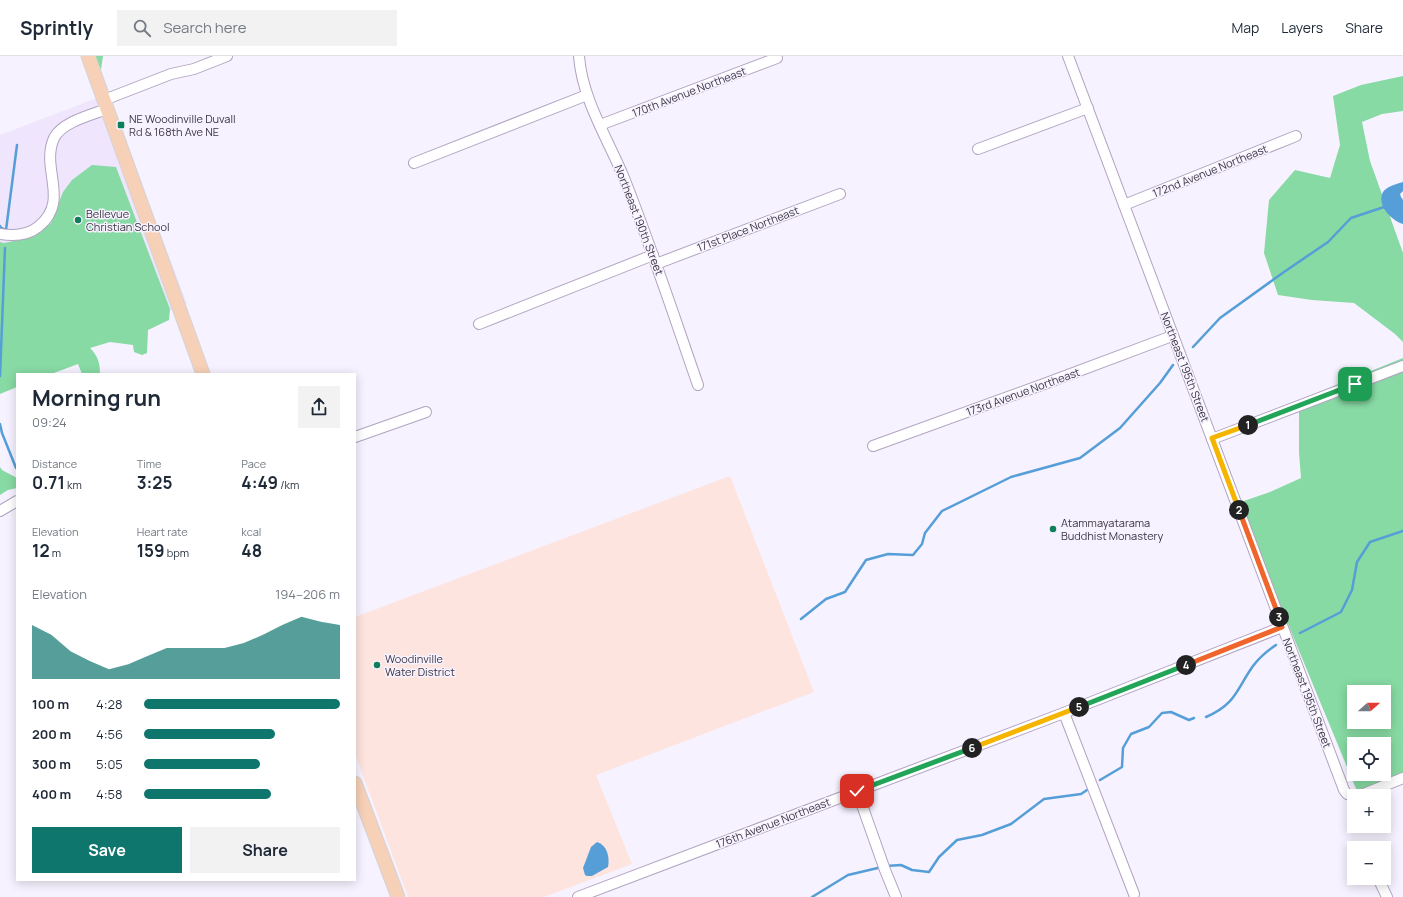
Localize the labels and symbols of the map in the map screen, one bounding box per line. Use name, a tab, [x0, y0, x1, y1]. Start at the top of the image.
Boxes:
street label: 170th Avenue Northeast	[630, 63, 748, 120]
place label: NE Woodinville Duvall Rd & 168th Ave NE	[129, 111, 236, 139]
marker: NE Woodinville Duvall Rd & 168th Ave NE	[116, 120, 126, 130]
street label: 172nd Avenue Northeast	[1150, 141, 1270, 200]
street label: Northeast 190th Street	[611, 163, 667, 277]
street label: 171st Place Northeast	[695, 202, 801, 255]
place label: Bellevue Christian School	[86, 206, 170, 234]
marker: Bellevue Christian School	[73, 215, 83, 225]
street label: Northeast 195th Street	[1158, 310, 1213, 424]
street label: 173rd Avenue Northeast	[964, 364, 1082, 419]
pin	[1338, 367, 1372, 401]
pin: 1	[1238, 415, 1258, 435]
pin: 2	[1229, 500, 1249, 520]
place label: Atammayatarama Buddhist Monastery	[1061, 515, 1163, 543]
marker: Atammayatarama Buddhist Monastery	[1048, 524, 1058, 534]
pin: 3	[1269, 607, 1289, 627]
street label: Northeast 195th Street	[1280, 636, 1335, 750]
place label: Woodinville Water District	[385, 651, 455, 679]
pin: 4	[1176, 655, 1196, 675]
marker: Woodinville Water District	[372, 660, 382, 670]
north arrow	[1347, 685, 1391, 729]
pin: 5	[1069, 697, 1089, 717]
pin: 6	[962, 738, 982, 758]
pin	[840, 774, 874, 808]
street label: 176th Avenue Northeast	[714, 794, 832, 851]

